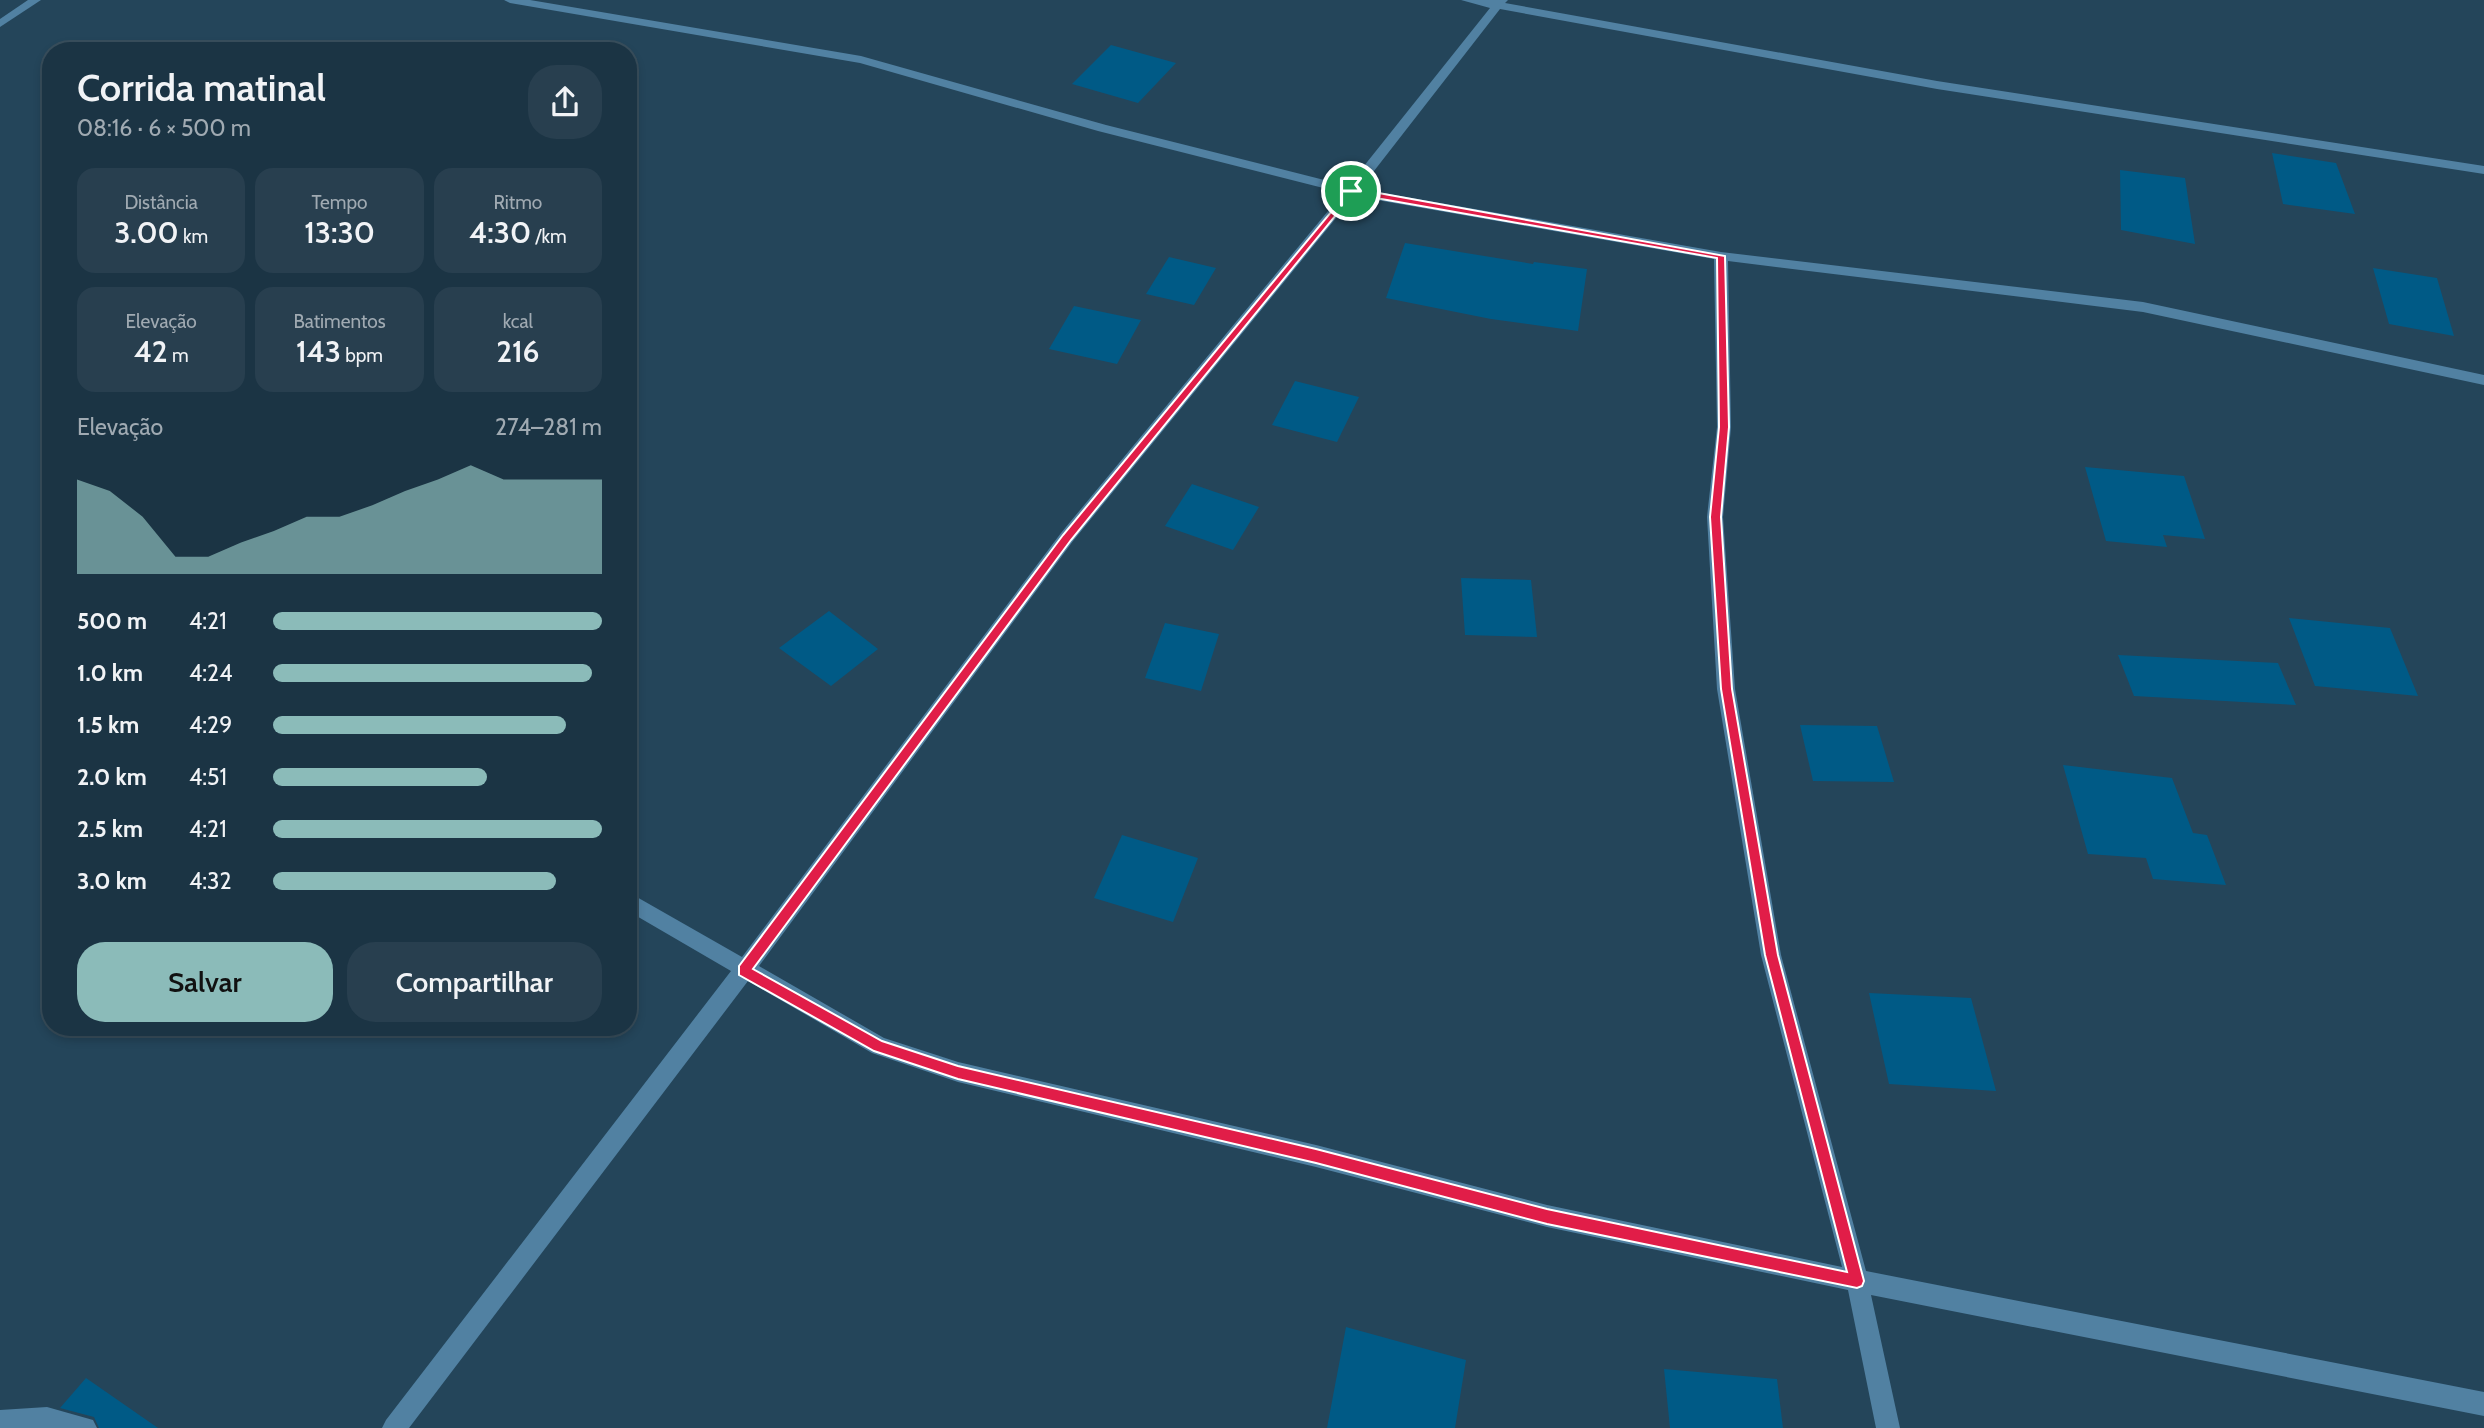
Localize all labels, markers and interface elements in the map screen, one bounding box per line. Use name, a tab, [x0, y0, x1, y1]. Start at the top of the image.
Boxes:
text: Corrida matinal	[77, 64, 326, 111]
button: share	[528, 65, 602, 139]
text: 08:16 · 6 × 500 m	[77, 114, 251, 142]
pin	[1321, 161, 1381, 221]
icon: arrive	[1332, 172, 1370, 210]
text: Distância	[124, 191, 198, 214]
text: Tempo	[311, 191, 368, 214]
text: Ritmo	[493, 191, 542, 214]
text: 3.00	[114, 214, 179, 251]
text: 13:30	[304, 214, 375, 251]
text: 4:30	[469, 214, 531, 251]
text: km	[179, 225, 208, 248]
text: /km	[531, 225, 567, 248]
text: Elevação	[126, 310, 197, 333]
text: Batimentos	[293, 310, 386, 333]
text: kcal	[503, 310, 533, 333]
text: 42	[134, 333, 168, 370]
text: 143	[296, 333, 341, 370]
text: 216	[496, 333, 539, 370]
text: m	[168, 344, 189, 367]
text: bpm	[341, 344, 383, 367]
text: Elevação	[77, 413, 163, 441]
text: 274–281 m	[495, 413, 602, 441]
text: 500 m	[77, 607, 147, 635]
text: 4:21	[189, 607, 227, 635]
text: 1.0 km	[77, 659, 143, 687]
text: 4:24	[189, 659, 232, 687]
text: 1.5 km	[77, 711, 139, 739]
text: 4:29	[189, 711, 232, 739]
text: 2.0 km	[77, 763, 147, 791]
text: 4:51	[189, 763, 227, 791]
text: 2.5 km	[77, 815, 143, 843]
text: 4:21	[189, 815, 227, 843]
text: 3.0 km	[77, 867, 147, 895]
text: 4:32	[189, 867, 232, 895]
button: Salvar	[77, 942, 333, 1022]
button: Compartilhar	[347, 942, 602, 1022]

